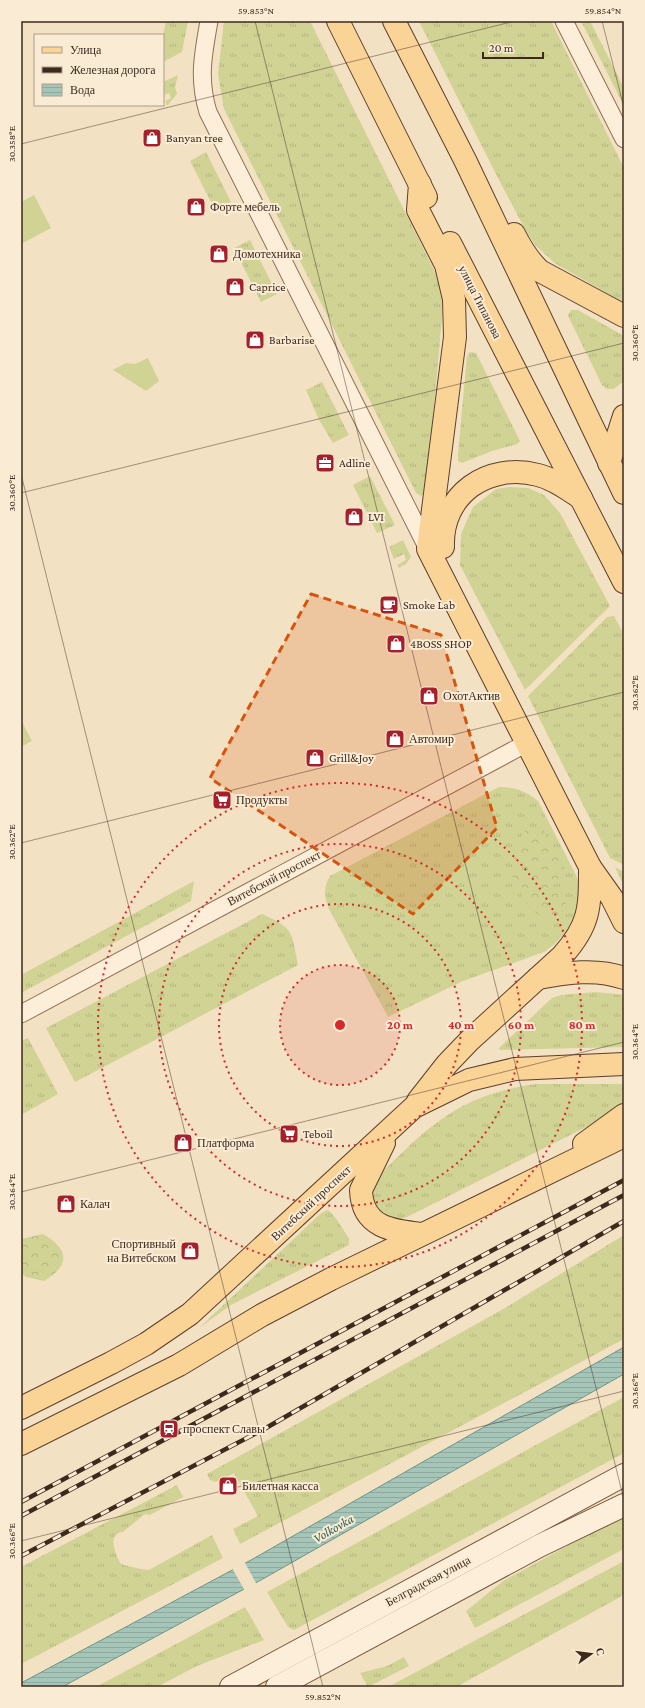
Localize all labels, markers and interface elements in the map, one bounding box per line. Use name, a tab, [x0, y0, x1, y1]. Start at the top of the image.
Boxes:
text: 59.853°N	[238, 5, 275, 16]
text: 59.854°N	[585, 5, 622, 16]
legend	[34, 34, 164, 106]
scale bar	[483, 34, 543, 60]
text: 20 m	[489, 41, 514, 55]
text: Улица	[70, 43, 102, 57]
text: Железная дорога	[70, 63, 156, 77]
text: Вода	[70, 83, 96, 97]
text: 30.358°E	[6, 125, 17, 162]
shop icon: Banyan tree	[141, 127, 163, 149]
place label: Banyan tree	[166, 131, 223, 145]
shop icon: Форте мебель	[185, 196, 207, 218]
place label: Форте мебель	[210, 200, 280, 214]
shop icon: Домотехника	[208, 243, 230, 265]
place label: Домотехника	[233, 247, 301, 261]
street label: улица Типанова	[456, 263, 505, 342]
shop icon: Caprice	[224, 276, 246, 298]
place label: Caprice	[249, 280, 285, 294]
text: 30.360°E	[629, 324, 640, 361]
shop icon: Barbarise	[244, 329, 266, 351]
place label: Barbarise	[269, 333, 314, 347]
office icon: Adline	[314, 452, 336, 474]
place label: Adline	[339, 456, 370, 470]
text: 30.360°E	[6, 474, 17, 511]
shop icon: LVI	[343, 506, 365, 528]
place label: LVI	[368, 510, 384, 524]
cafe icon: Smoke Lab	[378, 594, 400, 616]
place label: Smoke Lab	[403, 598, 455, 612]
shop icon: 4BOSS SHOP	[385, 633, 407, 655]
place label: 4BOSS SHOP	[410, 637, 472, 651]
text: 30.362°E	[629, 675, 640, 711]
shop icon: ОхотАктив	[418, 685, 440, 707]
place label: ОхотАктив	[443, 689, 500, 703]
shop icon: Автомир	[384, 728, 406, 750]
place label: Автомир	[409, 732, 454, 746]
shop icon: Grill&Joy	[304, 747, 326, 769]
place label: Grill&Joy	[329, 751, 374, 765]
supermarket icon: Продукты	[211, 789, 233, 811]
place label: Продукты	[236, 793, 287, 807]
text: 30.362°E	[6, 824, 17, 860]
street label: Витебский проспект	[225, 847, 324, 909]
centre of rings	[333, 1018, 347, 1032]
text: 20 m	[387, 1018, 414, 1032]
text: 40 m	[448, 1018, 475, 1032]
text: 60 m	[508, 1018, 535, 1032]
text: 80 m	[569, 1018, 596, 1032]
text: 30.364°E	[629, 1023, 640, 1060]
supermarket icon: Teboil	[278, 1123, 300, 1145]
place label: Teboil	[303, 1127, 333, 1141]
shop icon: Платформа	[172, 1132, 194, 1154]
place label: Платформа	[197, 1136, 255, 1150]
street label: Витебский проспект	[268, 1162, 354, 1244]
text: 30.364°E	[6, 1173, 17, 1210]
shop icon: Калач	[55, 1193, 77, 1215]
place label: Калач	[80, 1197, 110, 1211]
place label: Спортивный на Витебском	[107, 1237, 177, 1265]
shop icon: Спортивный на Витебском	[179, 1240, 201, 1262]
text: 30.366°E	[629, 1372, 640, 1409]
station icon: проспект Славы	[158, 1418, 180, 1440]
place label: проспект Славы	[183, 1422, 265, 1436]
shop icon: Билетная касса	[217, 1475, 239, 1497]
place label: Билетная касса	[242, 1479, 319, 1493]
water label: Volkovka	[311, 1511, 356, 1546]
text: 30.366°E	[6, 1522, 17, 1559]
street label: Белградская улица	[383, 1552, 473, 1609]
north arrow	[571, 1634, 611, 1674]
text: С	[594, 1646, 607, 1657]
text: 59.852°N	[305, 1691, 341, 1702]

